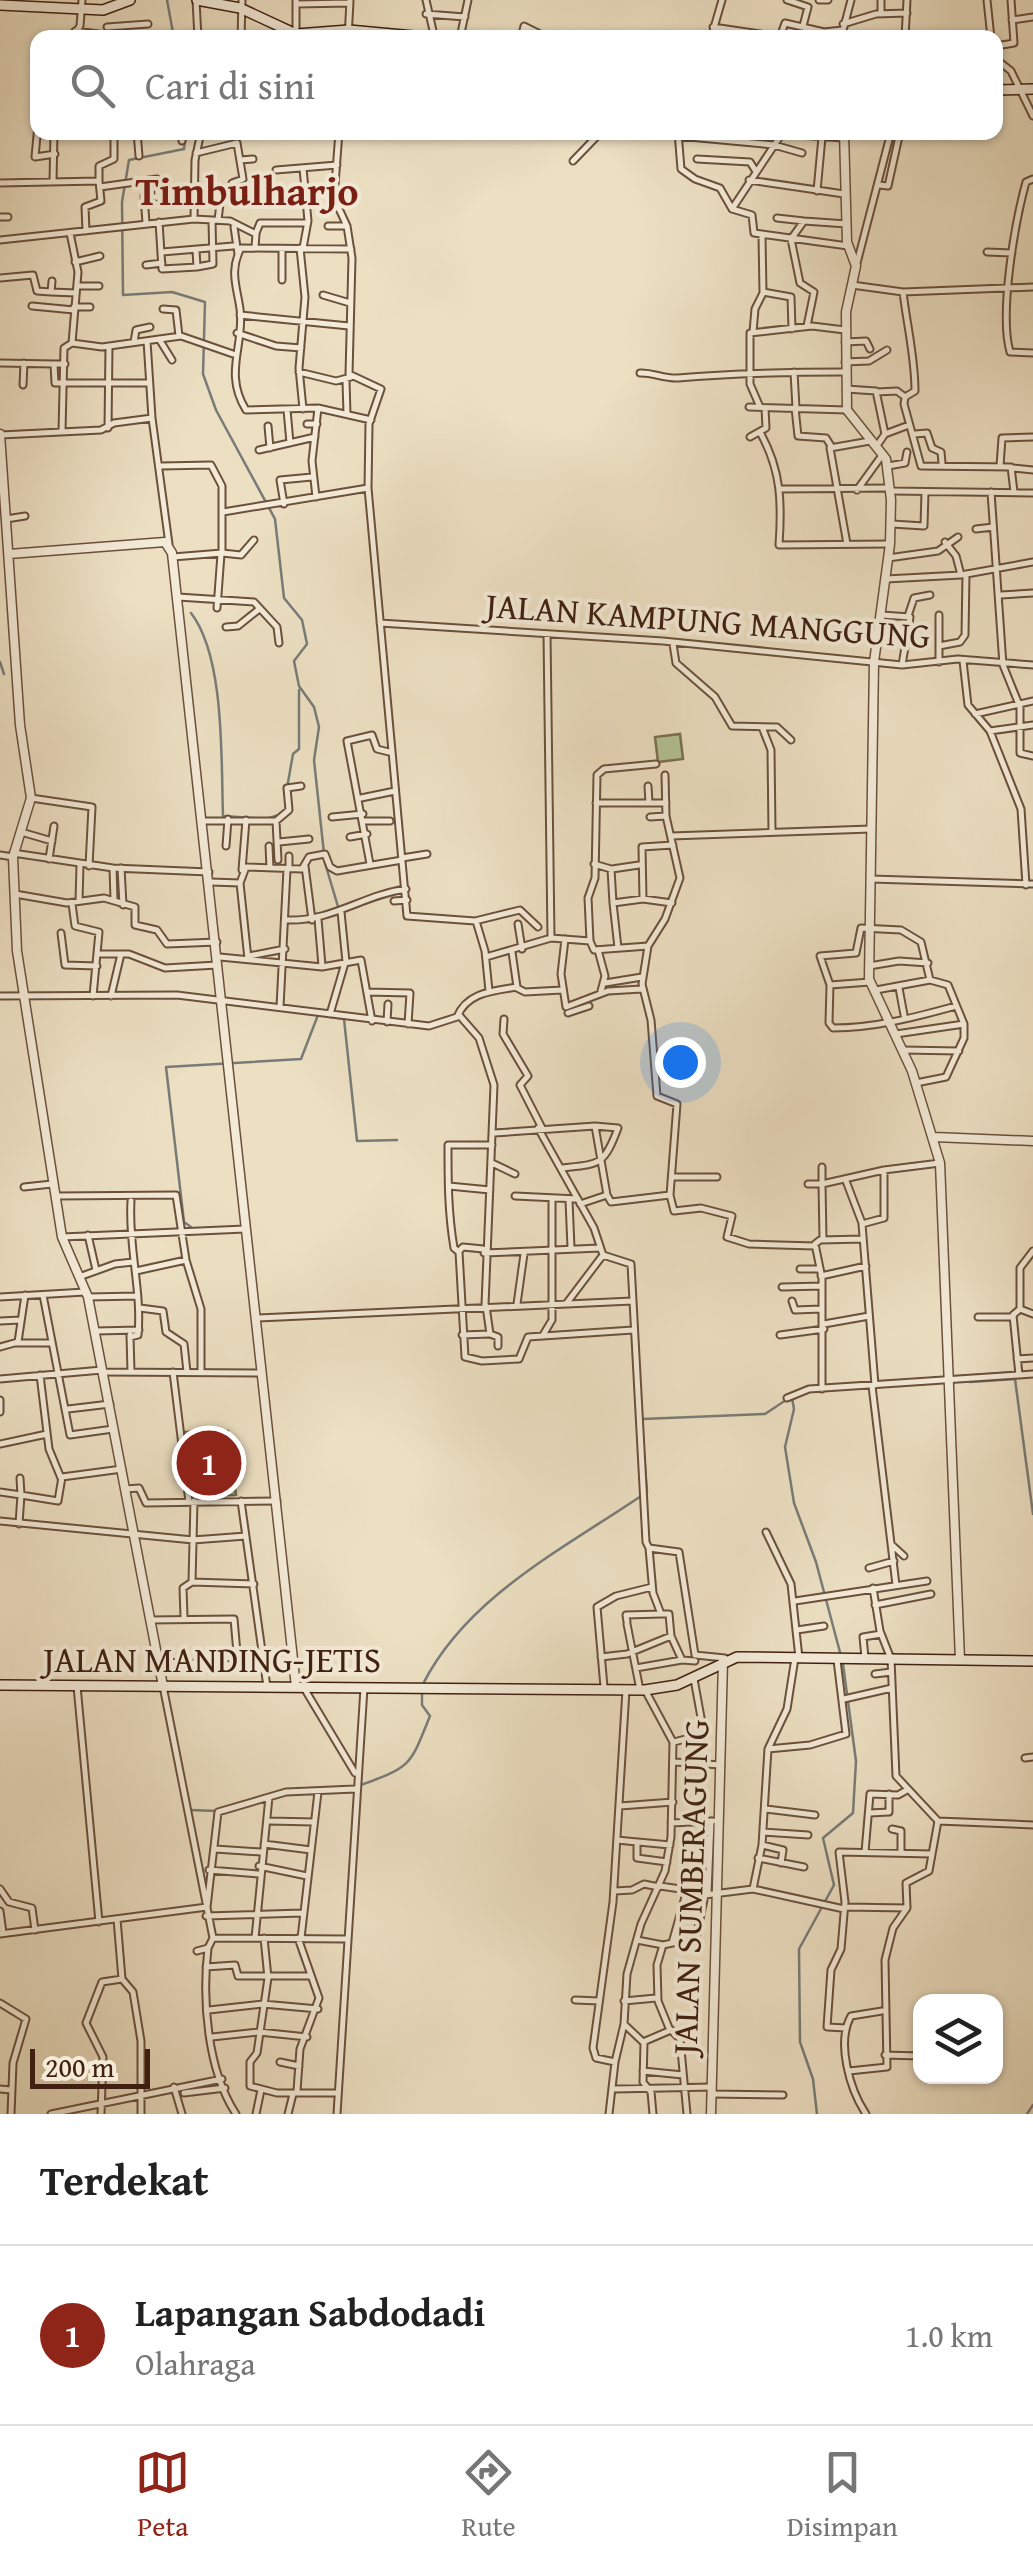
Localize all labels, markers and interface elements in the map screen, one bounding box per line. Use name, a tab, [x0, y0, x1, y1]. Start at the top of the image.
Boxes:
search box	[30, 30, 1003, 140]
text: Cari di sini	[145, 57, 315, 113]
icon: search	[65, 58, 120, 113]
district label: Timbulharjo	[135, 161, 359, 220]
street label: JALAN KAMPUNG MANGGUNG	[480, 579, 932, 661]
your location	[655, 1037, 706, 1088]
pin: 1	[176, 1426, 242, 1500]
street label: JALAN MANDING-JETIS	[39, 1634, 381, 1685]
street label: JALAN SUMBERAGUNG	[659, 1718, 721, 2060]
map controls	[913, 1994, 1003, 2084]
button: layers	[913, 1994, 1003, 2084]
scale bar	[30, 2044, 150, 2088]
text: 200 m	[45, 2046, 114, 2087]
text: Terdekat	[40, 2149, 209, 2210]
text: Lapangan Sabdodadi	[135, 2284, 485, 2340]
text: 1	[64, 2312, 81, 2359]
text: 1.0 km	[905, 2312, 993, 2359]
text: Olahraga	[135, 2340, 256, 2387]
tab: Peta	[135, 2445, 190, 2546]
tab: Rute	[461, 2445, 516, 2546]
tab: Disimpan	[787, 2445, 898, 2546]

